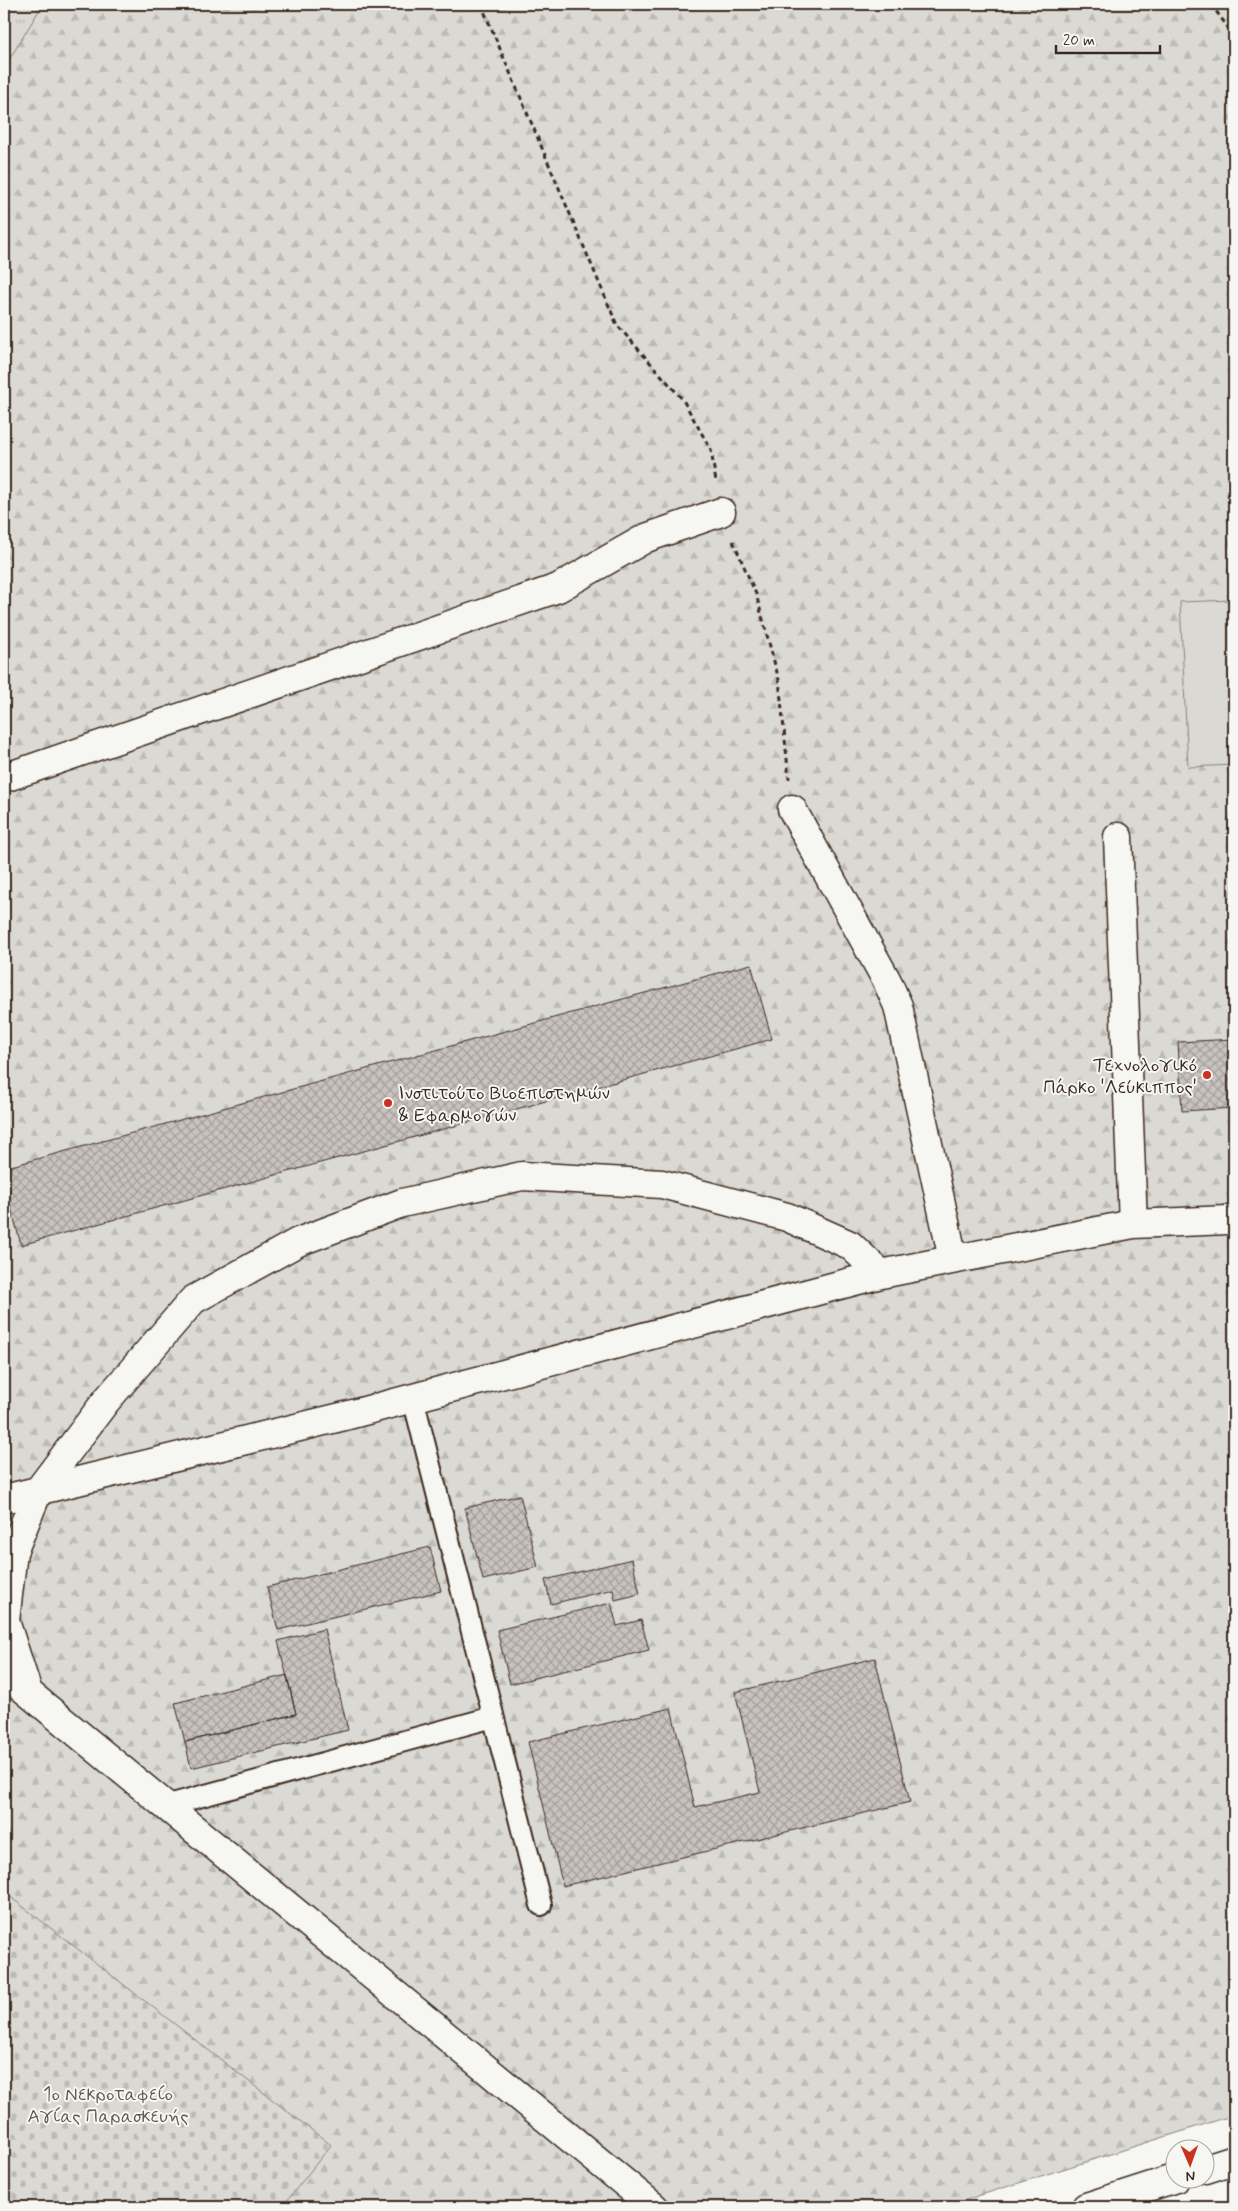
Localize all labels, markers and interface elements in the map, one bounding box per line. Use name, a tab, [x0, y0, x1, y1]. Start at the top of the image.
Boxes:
scale bar	[1056, 22, 1159, 54]
text: 20 m	[1063, 31, 1095, 51]
place label: Τεχνολογικό Πάρκο 'Λεύκιππος'	[1043, 1053, 1197, 1100]
marker: Τεχνολογικό Πάρκο 'Λεύκιππος'	[1201, 1069, 1213, 1081]
place label: Ινστιτούτο Βιοεπιστημών & Εφαρμογών	[398, 1081, 610, 1128]
marker: Ινστιτούτο Βιοεπιστημών & Εφαρμογών	[382, 1097, 394, 1109]
park label: 1ο Νεκροταφείο Αγίας Παρασκευής	[27, 2082, 189, 2129]
north arrow	[1166, 2138, 1216, 2188]
text: N	[1185, 2167, 1195, 2185]

